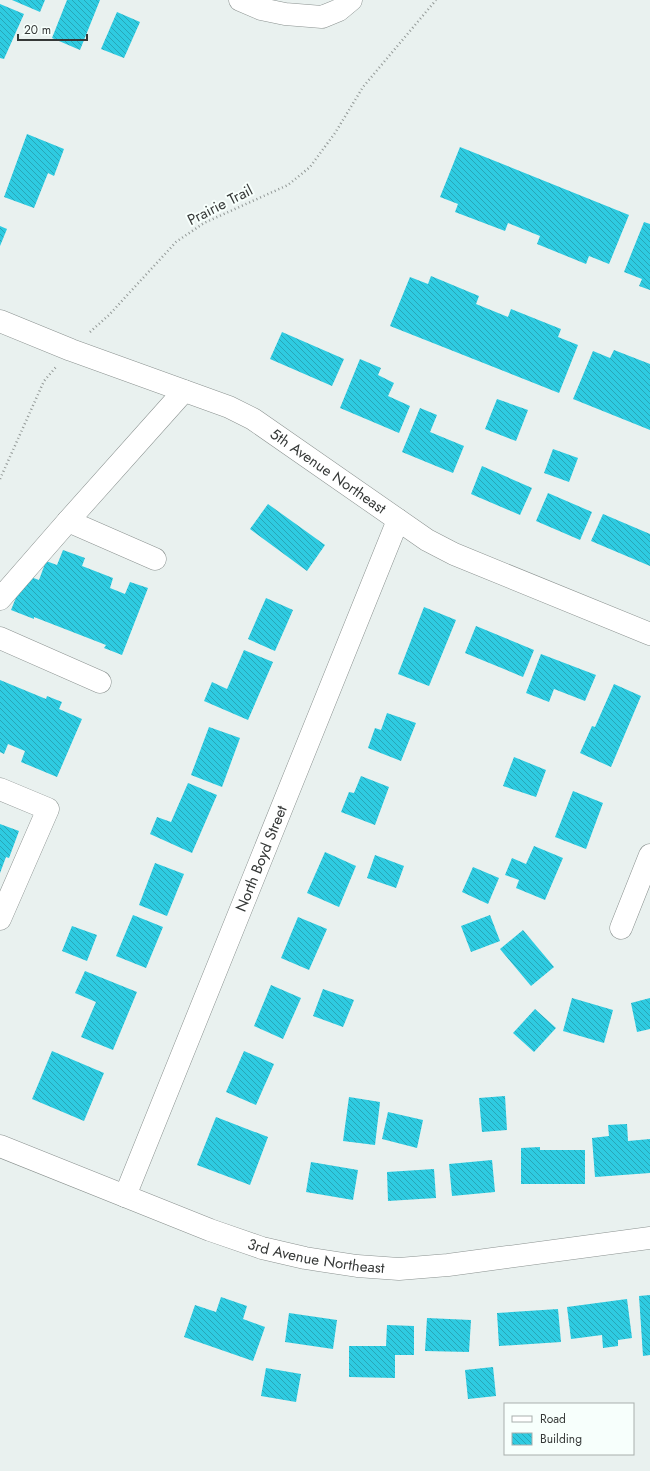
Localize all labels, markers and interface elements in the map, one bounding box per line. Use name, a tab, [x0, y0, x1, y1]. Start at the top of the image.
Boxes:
scale bar	[18, 16, 87, 42]
text: 20 m	[24, 21, 51, 39]
street label: Prairie Trail	[183, 179, 257, 231]
street label: 5th Avenue Northeast	[266, 423, 391, 520]
street label: North Boyd Street	[230, 802, 293, 915]
street label: 3rd Avenue Northeast	[245, 1233, 386, 1279]
legend	[504, 1403, 634, 1455]
text: Road	[540, 1410, 566, 1428]
text: Building	[540, 1430, 582, 1448]

